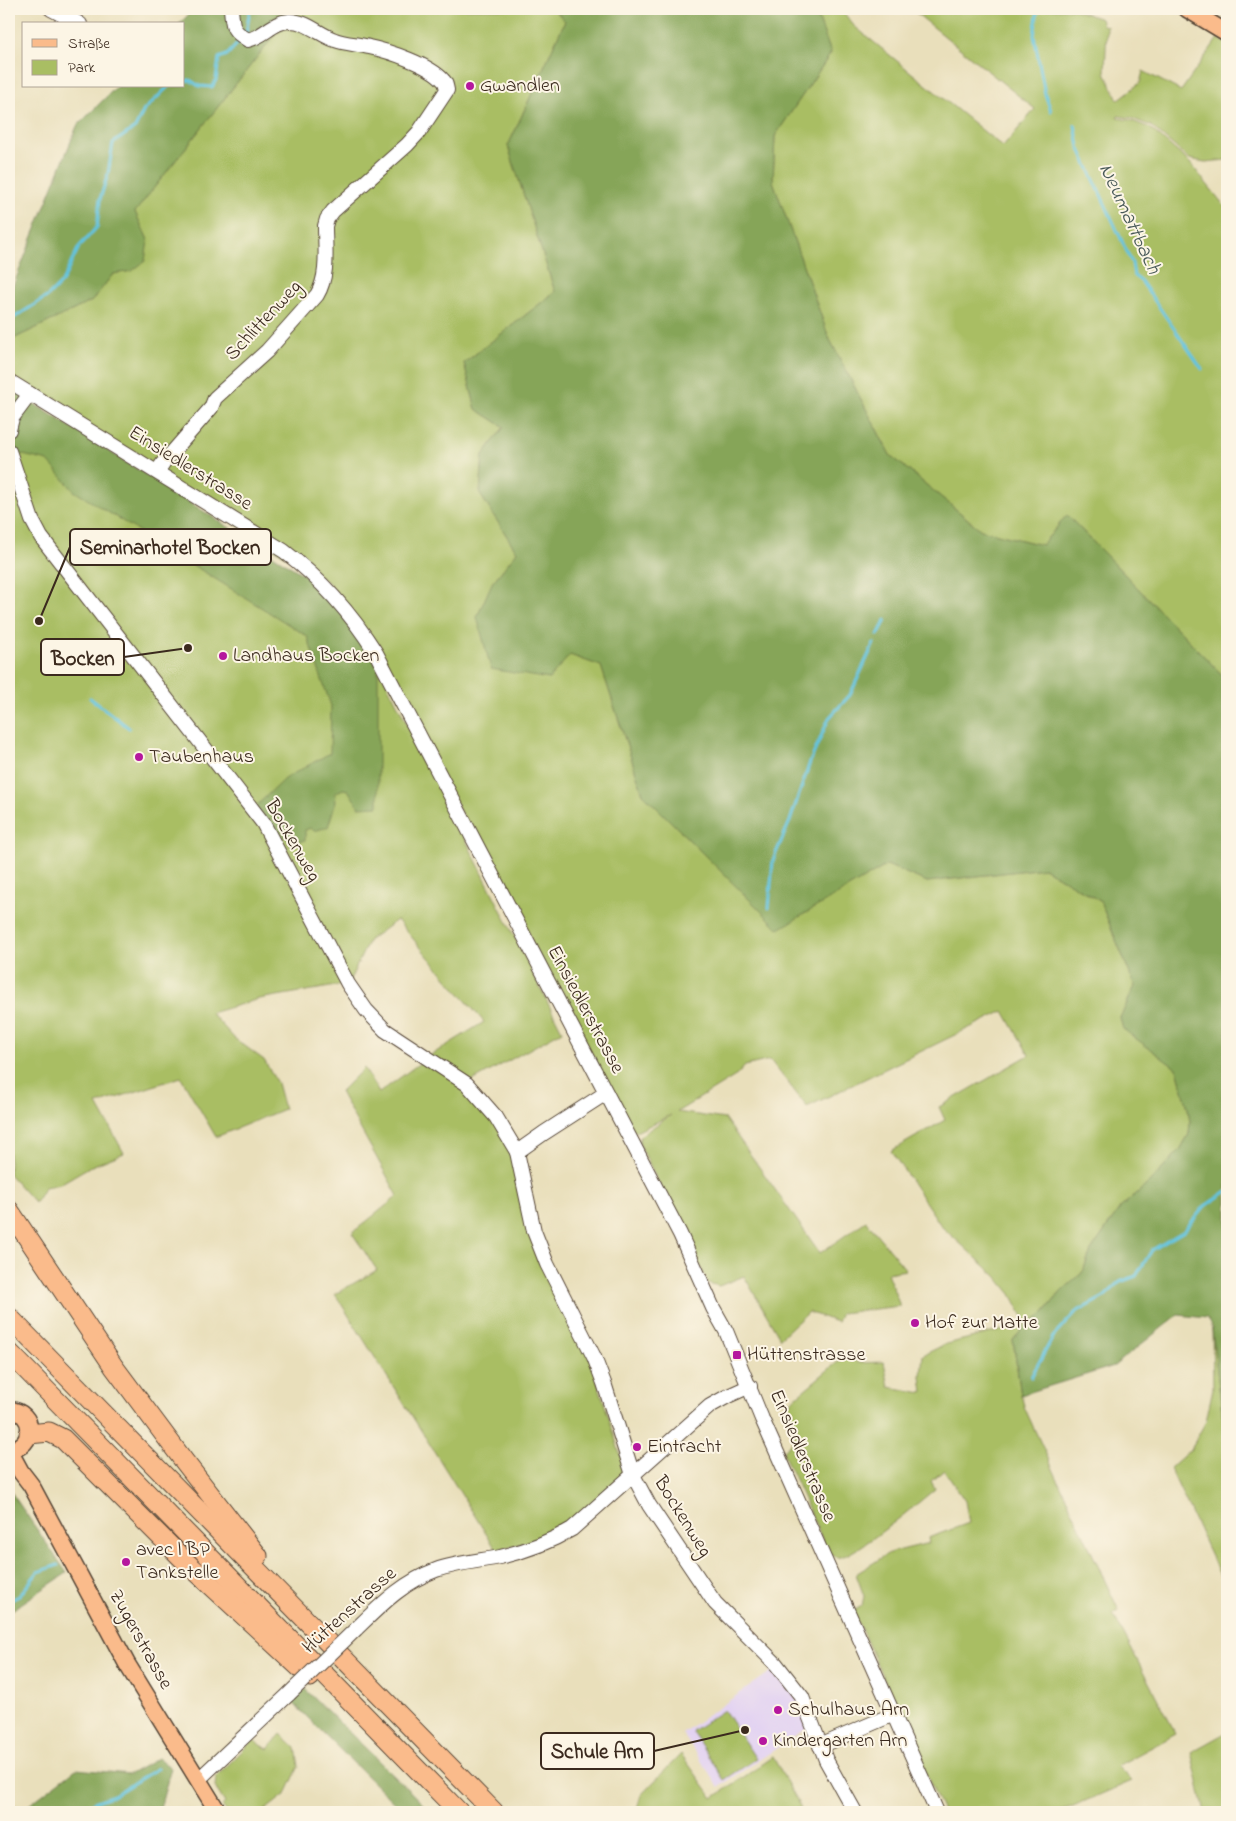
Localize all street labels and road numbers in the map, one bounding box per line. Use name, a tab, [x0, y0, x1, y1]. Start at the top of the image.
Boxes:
street label: Schlittenweg	[219, 274, 310, 369]
street label: Einsiedlerstrasse	[122, 419, 258, 519]
street label: Bockenweg	[255, 793, 327, 888]
street label: Einsiedlerstrasse	[539, 941, 631, 1079]
street label: Einsiedlerstrasse	[761, 1385, 843, 1527]
street label: Bockenweg	[644, 1470, 719, 1564]
street label: Hüttenstrasse	[296, 1561, 404, 1661]
street label: Zugerstrasse	[100, 1585, 179, 1696]

